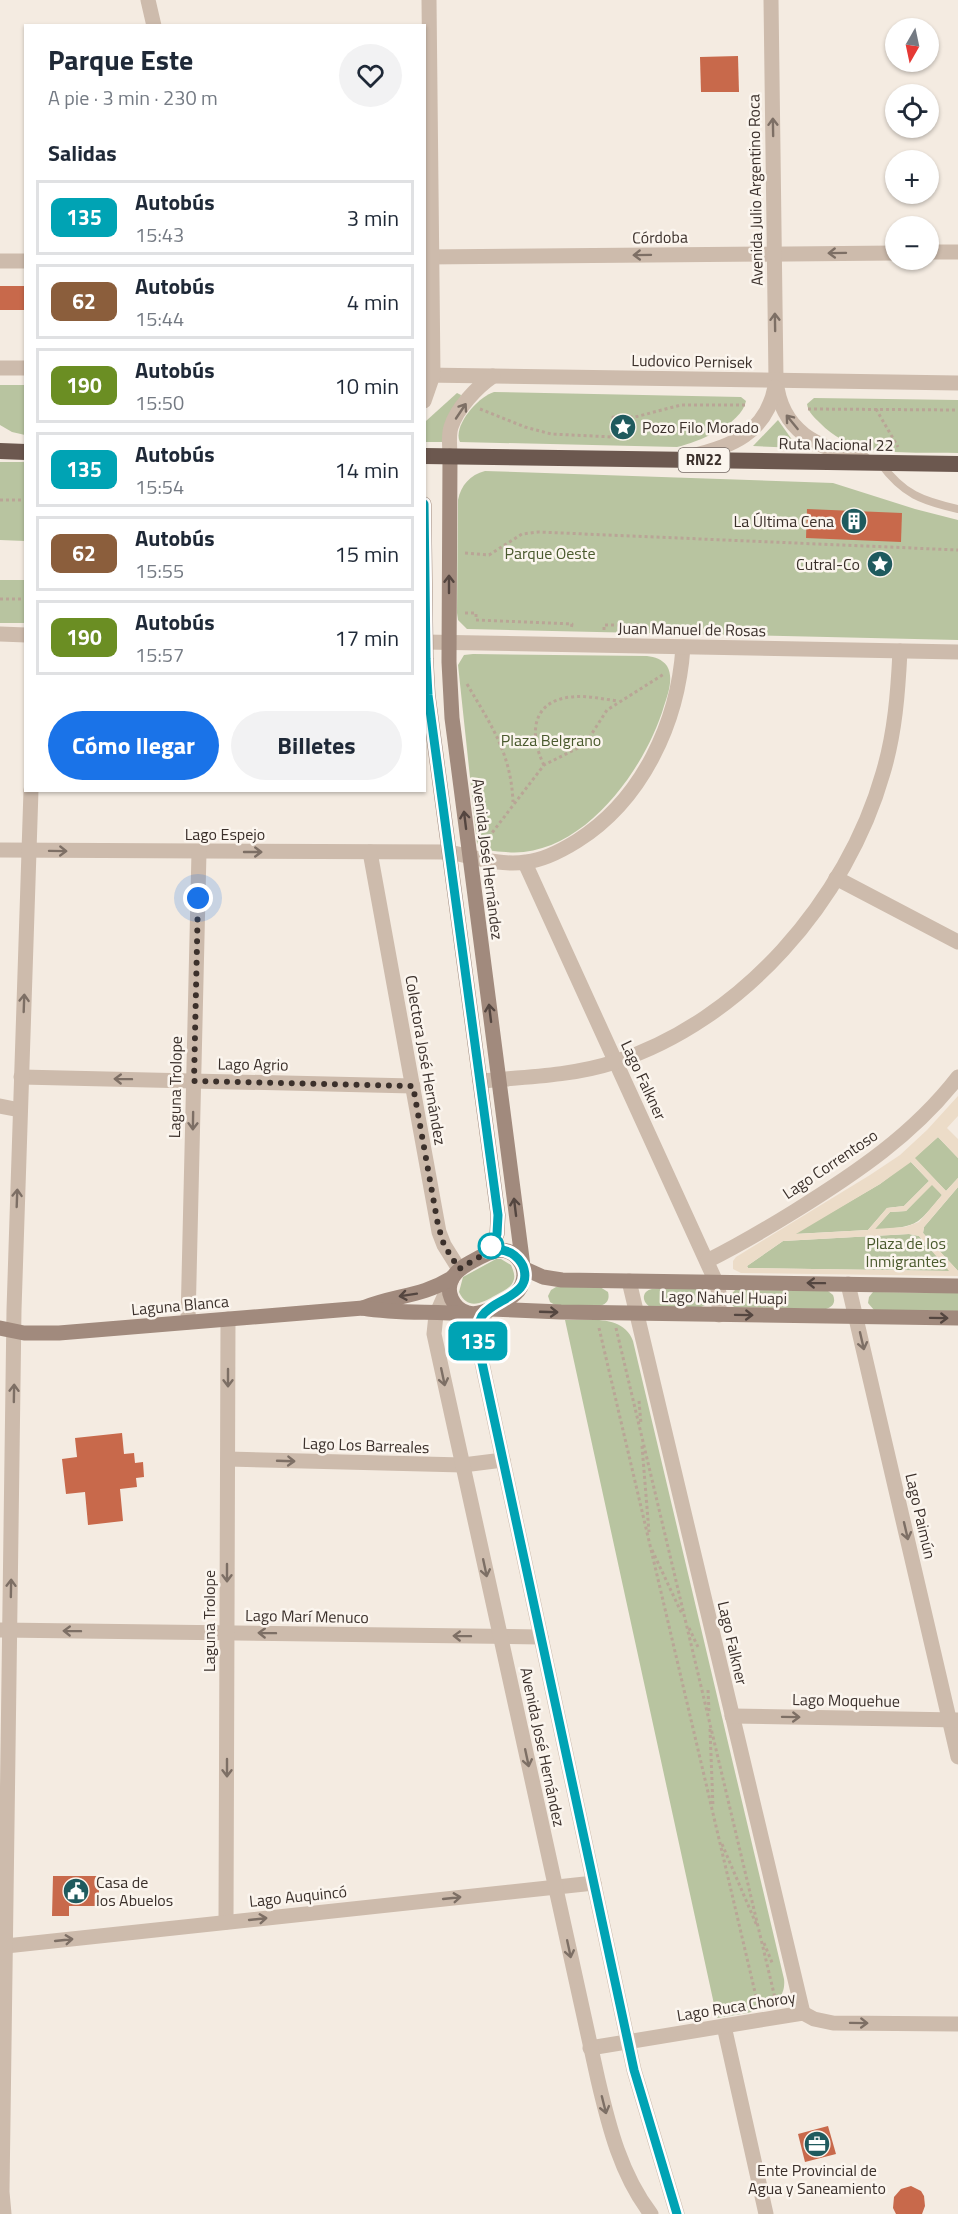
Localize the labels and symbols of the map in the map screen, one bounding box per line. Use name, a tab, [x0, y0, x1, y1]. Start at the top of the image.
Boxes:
north arrow	[885, 18, 939, 72]
street label: Avenida Julio Argentino Roca	[741, 94, 769, 286]
one-way arrow	[767, 117, 779, 137]
street label: Córdoba	[632, 225, 688, 249]
one-way arrow	[828, 248, 848, 259]
one-way arrow	[633, 249, 653, 261]
one-way arrow	[769, 312, 781, 332]
street label: Ludovico Pernisek	[631, 348, 753, 374]
one-way arrow	[455, 403, 467, 420]
place icon: Pozo Filo Morado	[608, 412, 638, 442]
one-way arrow	[785, 414, 798, 430]
place label: Pozo Filo Morado	[642, 415, 759, 439]
street label: Ruta Nacional 22	[778, 431, 894, 457]
road number: RN22	[678, 448, 730, 472]
building icon: La Última Cena	[839, 506, 869, 536]
place label: La Última Cena	[734, 509, 834, 533]
park label: Parque Oeste	[504, 541, 596, 565]
place icon: Cutral-Co	[865, 549, 895, 579]
place label: Cutral-Co	[796, 552, 860, 576]
one-way arrow	[444, 575, 455, 595]
street label: Juan Manuel de Rosas	[618, 616, 766, 642]
park label: Plaza Belgrano	[501, 728, 601, 752]
street label: Avenida José Hernández	[466, 777, 510, 941]
one-way arrow	[459, 810, 470, 830]
street label: Lago Espejo	[185, 822, 265, 846]
one-way arrow	[48, 845, 68, 857]
one-way arrow	[243, 846, 263, 858]
your location	[183, 883, 213, 913]
street label: Colectora José Hernández	[399, 973, 453, 1147]
one-way arrow	[18, 994, 30, 1014]
one-way arrow	[484, 1004, 495, 1024]
street label: Laguna Trolope	[162, 1036, 188, 1138]
street label: Lago Falkner	[615, 1036, 673, 1124]
street label: Lago Agrio	[217, 1051, 289, 1077]
one-way arrow	[114, 1074, 134, 1085]
one-way arrow	[187, 1110, 198, 1130]
street label: Lago Correntoso	[778, 1123, 882, 1205]
one-way arrow	[12, 1189, 23, 1209]
one-way arrow	[509, 1197, 520, 1217]
park label: Plaza de los Inmigrantes	[866, 1231, 946, 1273]
unlabelled marker	[478, 1233, 504, 1259]
one-way arrow	[806, 1278, 826, 1289]
street label: Lago Nahuel Huapi	[661, 1284, 787, 1310]
street label: Laguna Blanca	[130, 1289, 230, 1321]
one-way arrow	[399, 1290, 419, 1301]
one-way arrow	[538, 1306, 558, 1317]
one-way arrow	[733, 1309, 753, 1321]
one-way arrow	[928, 1312, 948, 1324]
line badge: 135	[444, 1322, 512, 1360]
one-way arrow	[856, 1331, 868, 1350]
one-way arrow	[222, 1367, 234, 1387]
one-way arrow	[438, 1368, 450, 1387]
one-way arrow	[8, 1384, 20, 1404]
street label: Lago Los Barreales	[302, 1431, 430, 1459]
one-way arrow	[276, 1455, 296, 1466]
street label: Lago Paimún	[899, 1471, 943, 1561]
one-way arrow	[900, 1521, 912, 1540]
one-way arrow	[480, 1558, 492, 1577]
one-way arrow	[221, 1562, 233, 1582]
street label: Laguna Trolope	[197, 1570, 221, 1672]
one-way arrow	[5, 1579, 17, 1599]
street label: Lago Falkner	[712, 1599, 754, 1688]
street label: Lago Marí Menuco	[245, 1603, 369, 1629]
one-way arrow	[62, 1625, 82, 1637]
one-way arrow	[257, 1628, 277, 1639]
one-way arrow	[452, 1630, 472, 1642]
street label: Avenida José Hernández	[514, 1665, 572, 1829]
street label: Lago Moquehue	[792, 1687, 900, 1713]
one-way arrow	[780, 1711, 800, 1723]
one-way arrow	[522, 1748, 534, 1767]
one-way arrow	[221, 1757, 233, 1777]
place label: Casa de los Abuelos	[96, 1870, 173, 1912]
public building icon: Casa de los Abuelos	[61, 1876, 91, 1906]
street label: Lago Auquincó	[248, 1879, 348, 1913]
one-way arrow	[441, 1892, 461, 1903]
one-way arrow	[247, 1913, 267, 1924]
one-way arrow	[53, 1934, 73, 1945]
one-way arrow	[564, 1938, 575, 1958]
street label: Lago Ruca Choroy	[675, 1985, 797, 2027]
one-way arrow	[849, 2017, 869, 2029]
one-way arrow	[598, 2095, 610, 2114]
office icon: Ente Provincial de Agua y Saneamiento	[802, 2129, 832, 2159]
place label: Ente Provincial de Agua y Saneamiento	[748, 2158, 886, 2200]

